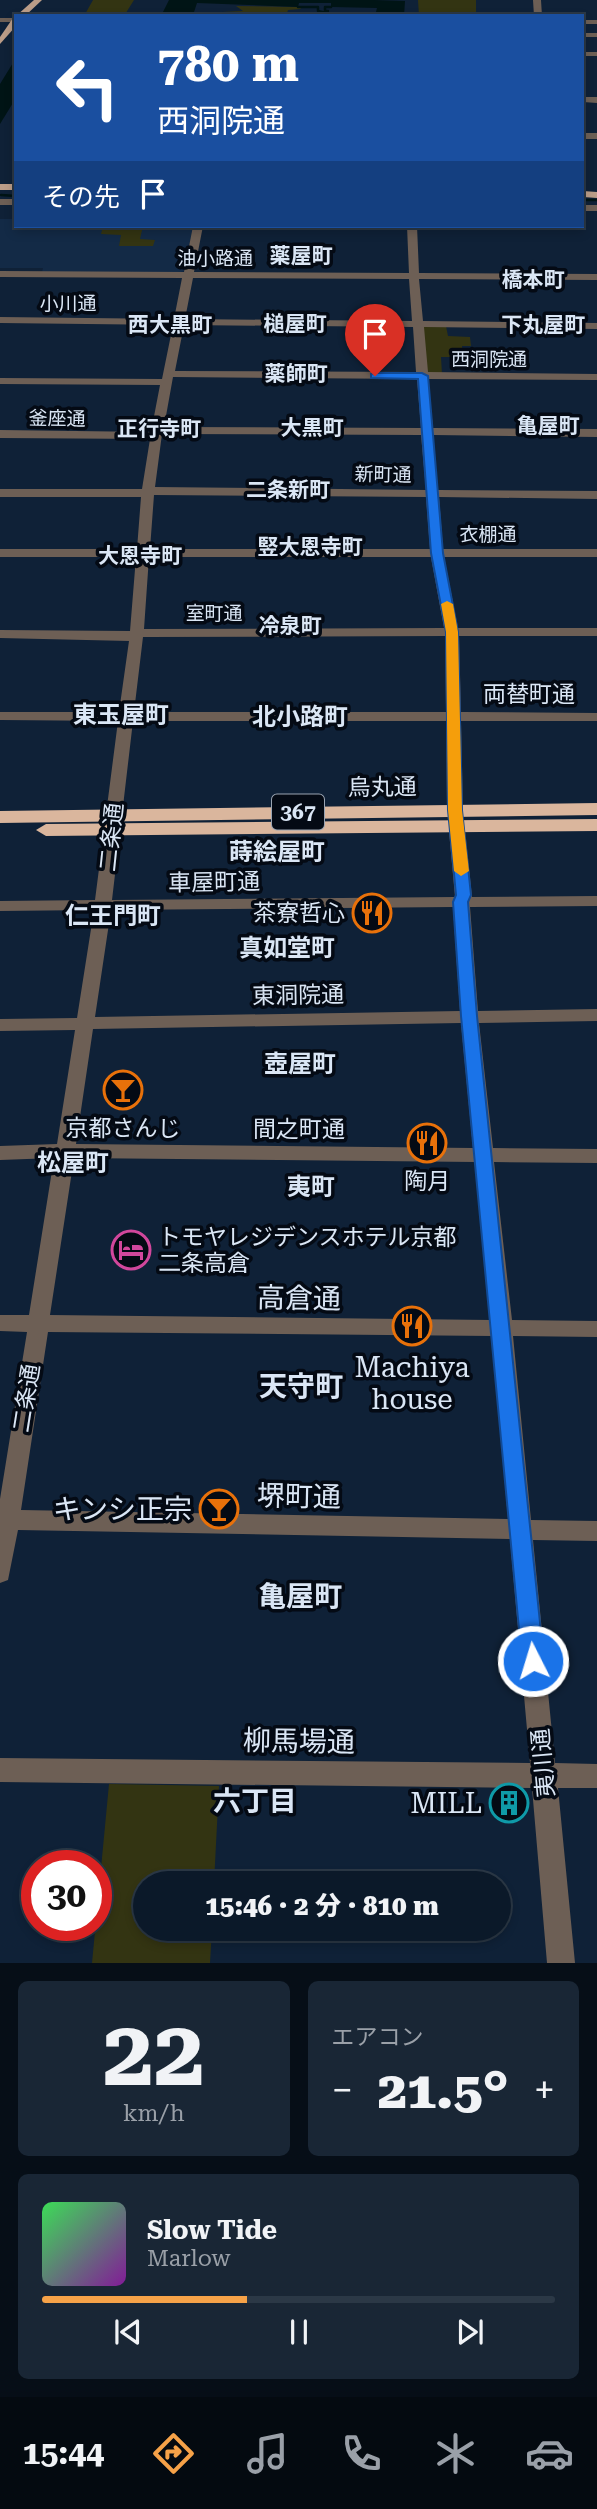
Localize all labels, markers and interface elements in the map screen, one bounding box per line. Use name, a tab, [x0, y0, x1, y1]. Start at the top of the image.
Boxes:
text: 780 m	[157, 36, 299, 93]
icon: left	[42, 42, 133, 133]
text: 西洞院通	[157, 102, 285, 140]
icon: arrive	[134, 175, 172, 213]
text: その先	[42, 182, 120, 212]
district label: 薬屋町	[270, 244, 333, 268]
street label: 油小路通	[177, 247, 253, 270]
district label: 橋本町	[502, 268, 565, 292]
street label: 小川通	[39, 292, 97, 315]
pin	[345, 304, 405, 376]
district label: 槌屋町	[264, 312, 327, 336]
district label: 西大黒町	[128, 313, 212, 337]
district label: 下丸屋町	[501, 313, 585, 337]
icon: arrive	[356, 315, 394, 353]
street label: 西洞院通	[451, 348, 527, 371]
district label: 薬師町	[265, 362, 328, 386]
street label: 釜座通	[28, 407, 86, 430]
district label: 亀屋町	[517, 414, 580, 438]
district label: 大黒町	[281, 416, 344, 440]
district label: 正行寺町	[117, 417, 201, 441]
street label: 新町通	[354, 463, 412, 486]
district label: 二条新町	[246, 478, 330, 502]
street label: 衣棚通	[459, 523, 517, 546]
district label: 竪大恩寺町	[258, 535, 363, 559]
district label: 大恩寺町	[98, 544, 182, 568]
street label: 室町通	[185, 602, 243, 625]
district label: 冷泉町	[259, 614, 322, 638]
street label: 両替町通	[483, 681, 575, 708]
district label: 東玉屋町	[73, 701, 169, 729]
district label: 北小路町	[252, 703, 348, 731]
street label: 烏丸通	[347, 773, 417, 802]
road number: 367	[272, 794, 324, 830]
street label: 二条通	[94, 801, 129, 873]
district label: 蒔絵屋町	[229, 838, 325, 866]
street label: 車屋町通	[168, 868, 260, 897]
restaurant icon: 茶寮哲心	[351, 892, 393, 934]
place label: 茶寮哲心	[253, 900, 345, 927]
district label: 仁王門町	[65, 902, 161, 930]
district label: 真如堂町	[239, 934, 335, 962]
street label: 東洞院通	[252, 981, 344, 1010]
district label: 壺屋町	[264, 1050, 336, 1078]
bar icon: 京都さんじ	[102, 1069, 144, 1111]
place label: 京都さんじ	[66, 1115, 181, 1142]
street label: 間之町通	[253, 1116, 345, 1143]
restaurant icon: 陶月	[406, 1122, 448, 1164]
district label: 松屋町	[37, 1149, 109, 1177]
place label: 陶月	[404, 1168, 450, 1195]
district label: 夷町	[287, 1173, 335, 1201]
place label: トモヤレジデンスホテル京都 二条高倉	[158, 1224, 457, 1277]
hotel icon: トモヤレジデンスホテル京都 二条高倉	[110, 1229, 152, 1271]
street label: 高倉通	[257, 1281, 341, 1316]
restaurant icon: Machiya house	[391, 1305, 433, 1347]
place label: Machiya house	[354, 1351, 470, 1416]
street label: 二条通	[8, 1362, 45, 1434]
district label: 天守町	[259, 1370, 343, 1403]
street label: 堺町通	[257, 1479, 341, 1514]
bar icon: キンシ正宗	[198, 1488, 240, 1530]
place label: キンシ正宗	[53, 1493, 192, 1526]
district label: 亀屋町	[258, 1580, 342, 1613]
position arrow	[496, 1624, 570, 1698]
street label: 柳馬場通	[243, 1724, 355, 1759]
street label: 夷川通	[527, 1727, 560, 1799]
building icon: MILL	[488, 1782, 530, 1824]
district label: 六丁目	[213, 1785, 297, 1818]
place label: MILL	[410, 1787, 482, 1820]
speed limit sign: 30	[21, 1850, 112, 1941]
text: 15:46 · 2 分 · 810 m	[205, 1891, 439, 1921]
text: 22	[103, 2001, 205, 2107]
text: エアコン	[332, 2024, 424, 2051]
text: 21.5°	[378, 2060, 509, 2121]
text: −	[332, 2068, 353, 2112]
text: +	[534, 2068, 555, 2112]
text: km/h	[123, 2100, 185, 2127]
text: Slow Tide	[147, 2215, 277, 2245]
text: Marlow	[147, 2245, 230, 2272]
icon: previous	[109, 2313, 147, 2351]
icon: pause	[280, 2313, 318, 2351]
icon: next	[451, 2313, 489, 2351]
icon: directions	[149, 2429, 198, 2478]
icon: music	[243, 2429, 292, 2478]
icon: phone	[337, 2429, 386, 2478]
icon: climate	[431, 2429, 480, 2478]
icon: car	[525, 2429, 574, 2478]
text: 15:44	[23, 2434, 104, 2472]

